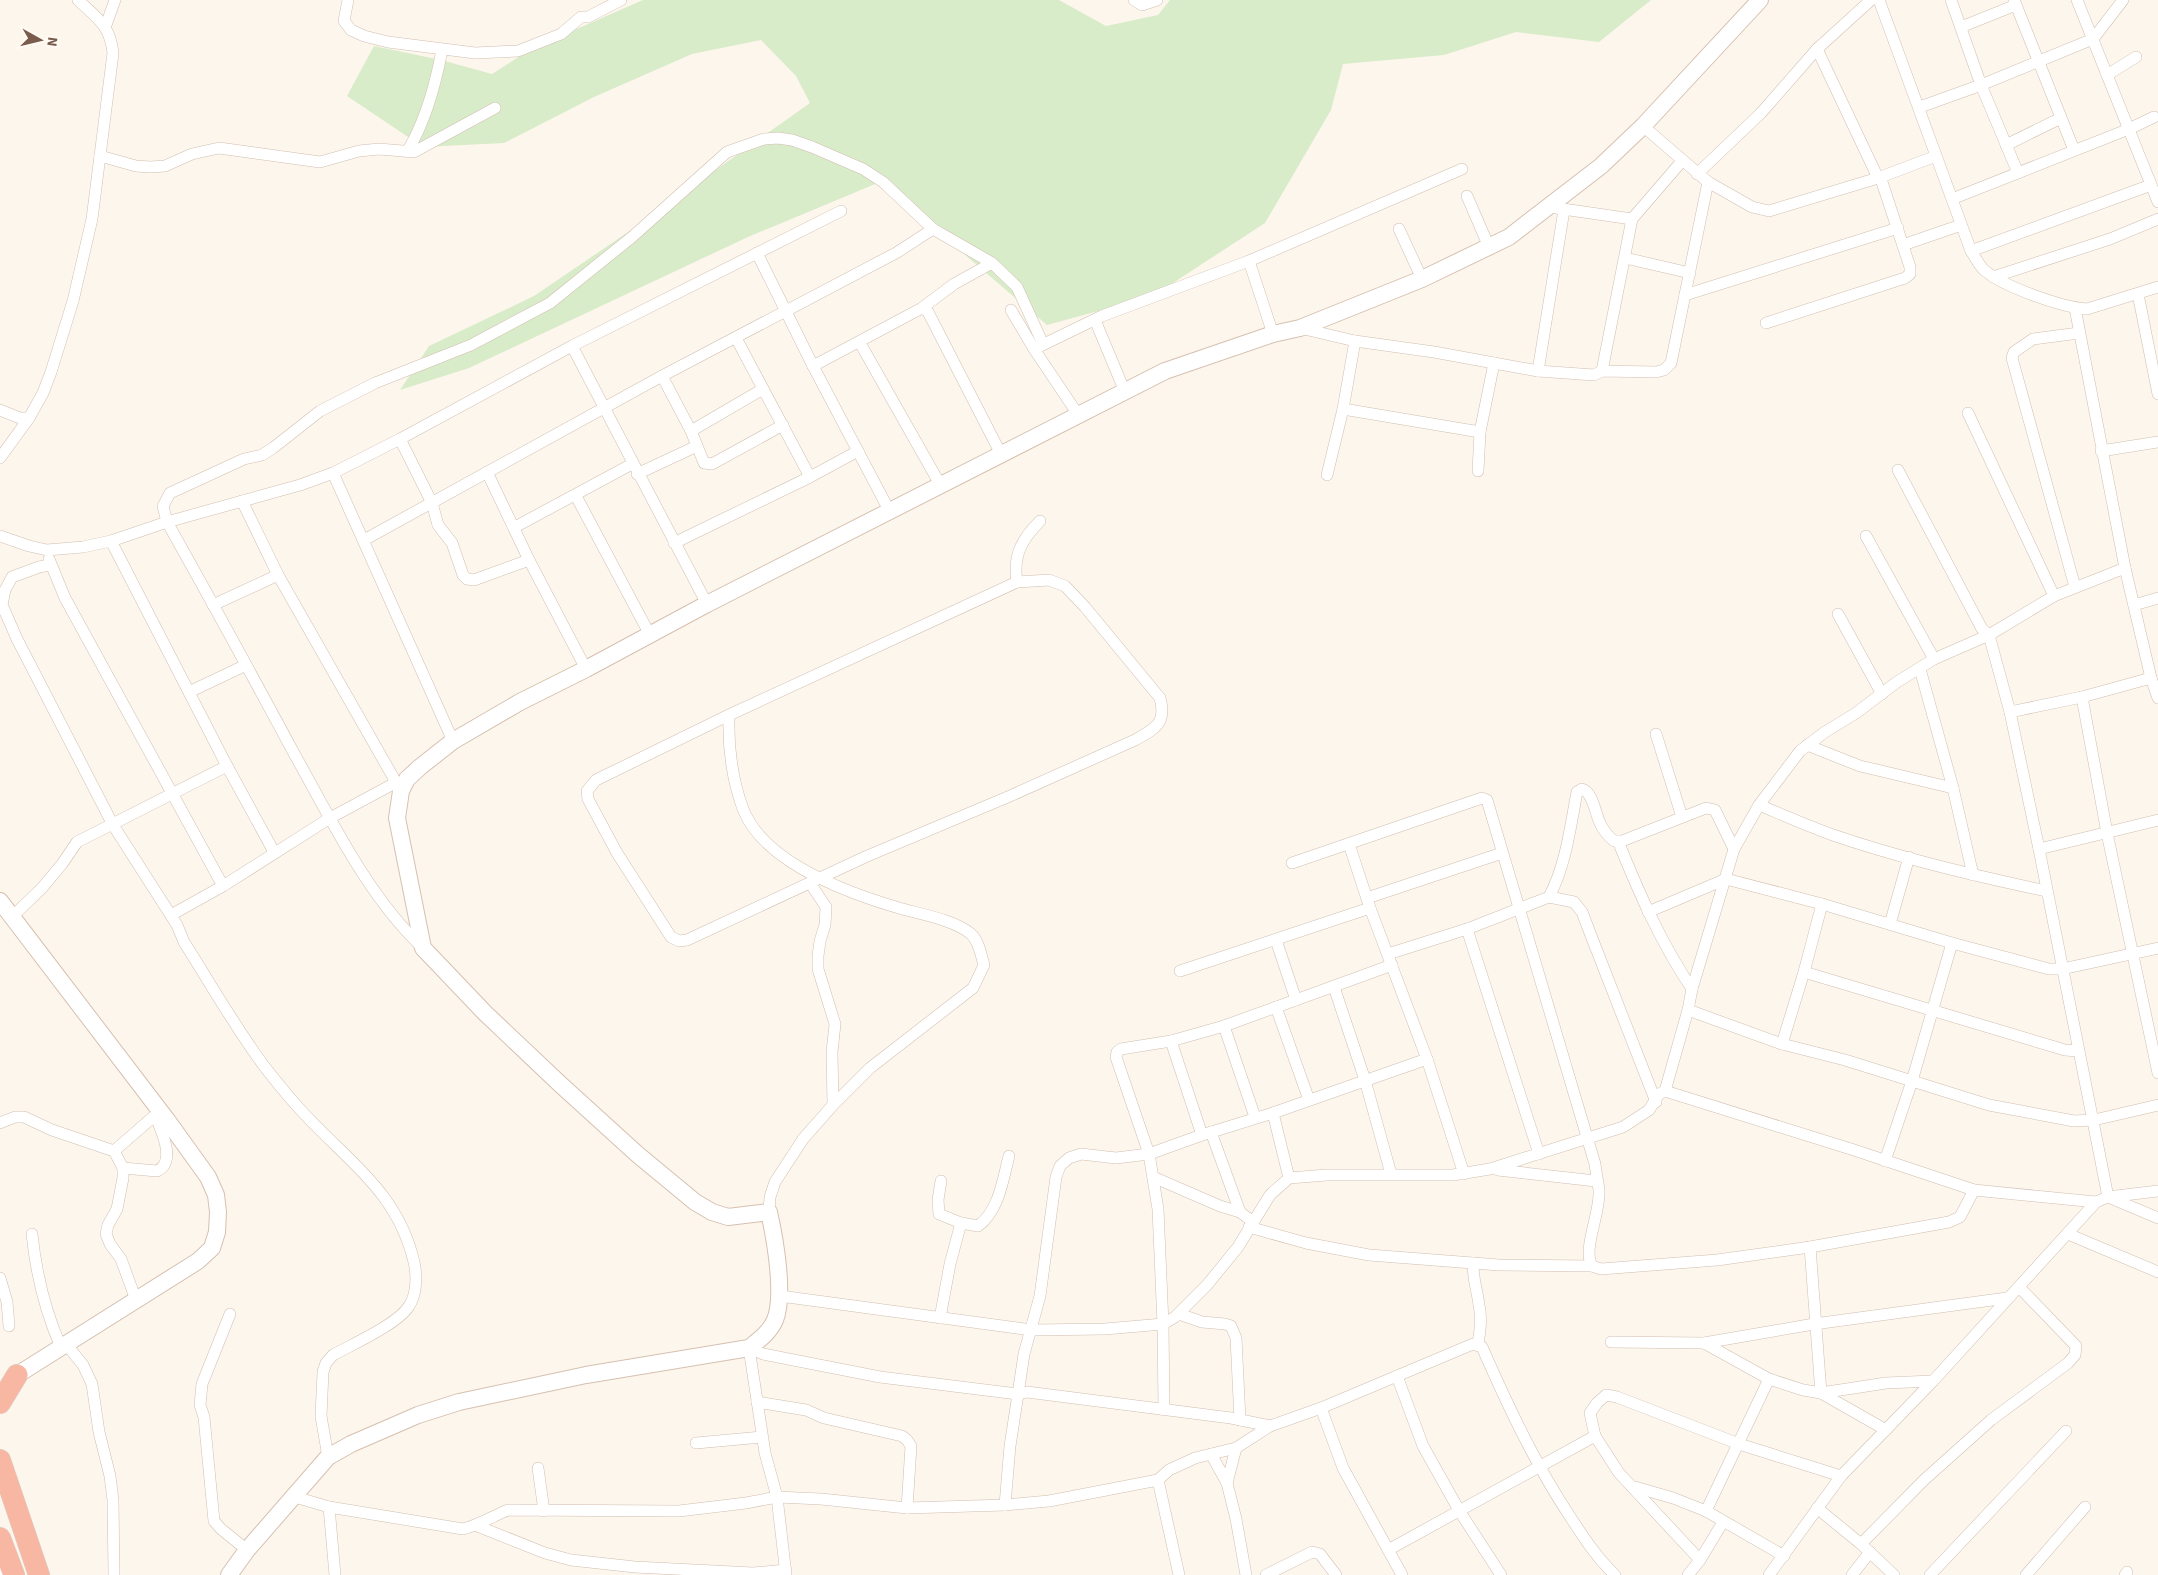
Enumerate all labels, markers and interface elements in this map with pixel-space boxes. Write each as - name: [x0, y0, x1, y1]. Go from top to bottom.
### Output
- north arrow: [15, 15, 65, 65]
- text: N: [41, 36, 62, 48]

